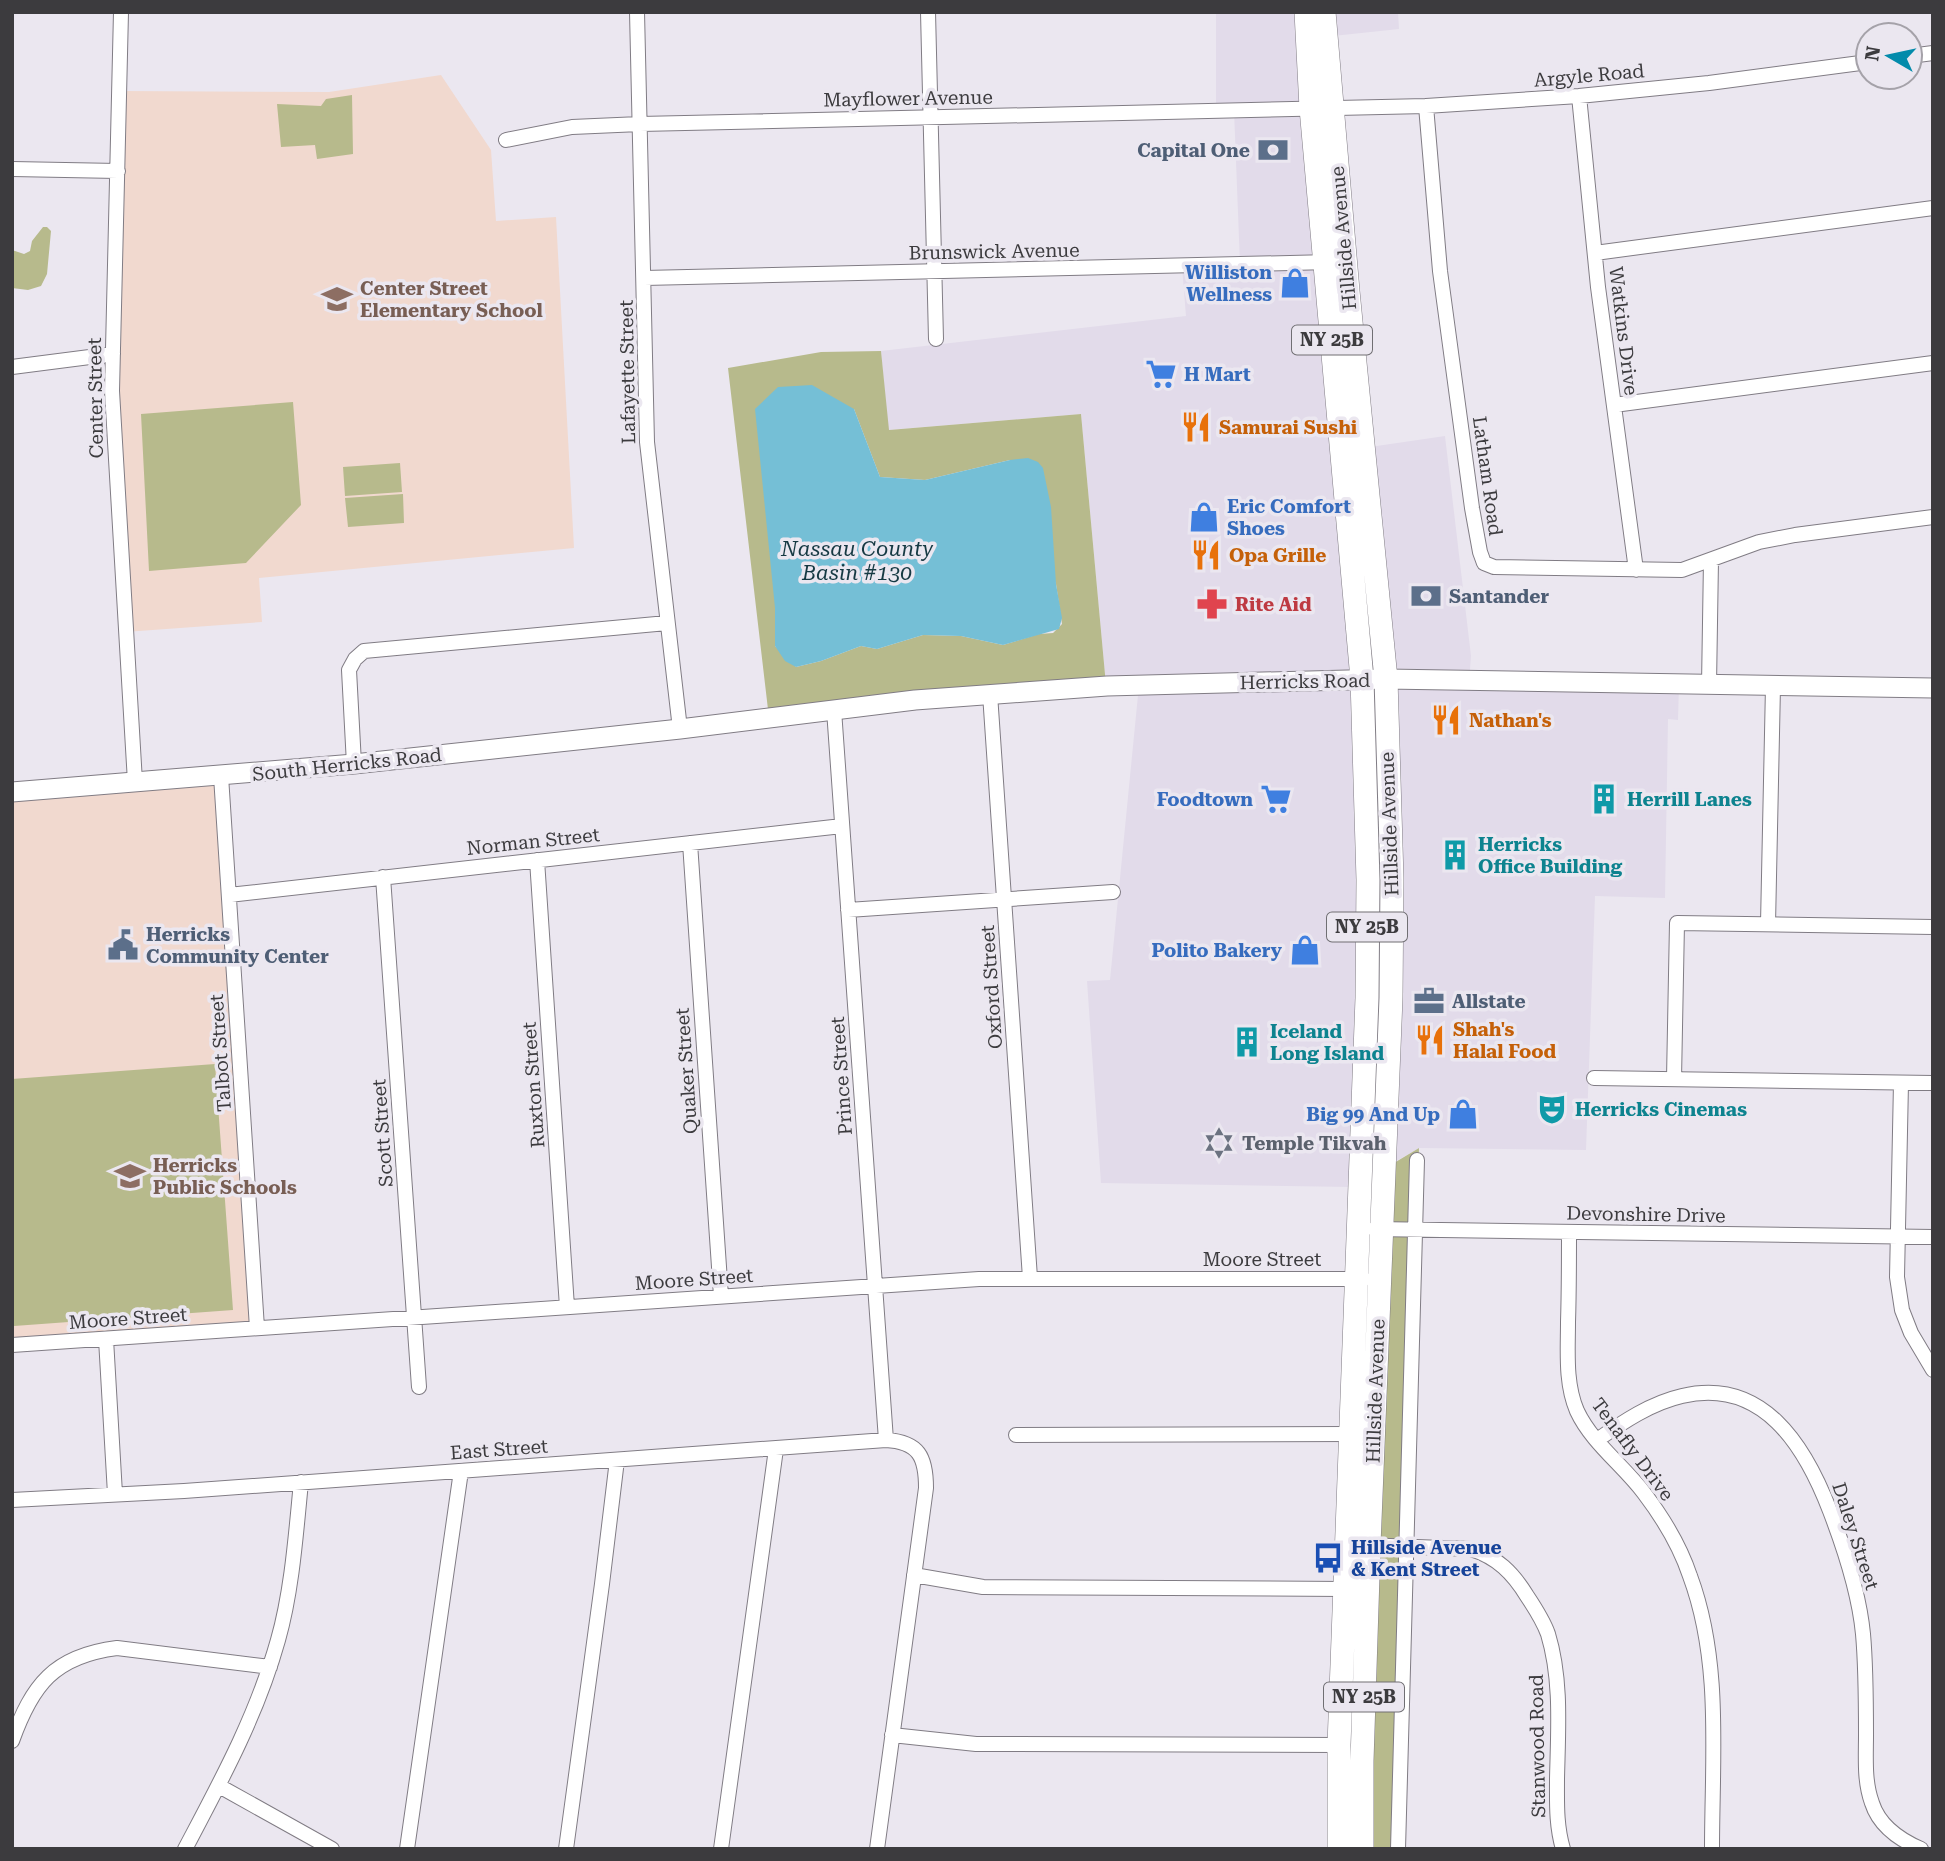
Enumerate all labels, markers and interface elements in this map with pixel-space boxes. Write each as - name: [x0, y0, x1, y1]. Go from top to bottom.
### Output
- north arrow: [1854, 21, 1924, 91]
- text: N: [1860, 44, 1885, 62]
- street label: Argyle Road: [1533, 59, 1645, 92]
- street label: Mayflower Avenue: [823, 86, 993, 111]
- bank icon: Capital One: [1256, 133, 1290, 167]
- place label: Capital One: [1137, 139, 1250, 162]
- street label: Hillside Avenue: [1326, 165, 1361, 311]
- street label: Brunswick Avenue: [908, 239, 1080, 264]
- place label: Williston Wellness: [1185, 261, 1272, 306]
- street label: Watkins Drive: [1604, 265, 1643, 397]
- shop icon: Williston Wellness: [1278, 266, 1312, 300]
- place label: Center Street Elementary School: [360, 277, 543, 322]
- school or university icon: Center Street Elementary School: [320, 282, 354, 316]
- street label: Lafayette Street: [615, 300, 640, 444]
- road number: NY 25B: [1292, 326, 1372, 354]
- street label: Center Street: [83, 337, 108, 459]
- supermarket icon: H Mart: [1144, 357, 1178, 391]
- place label: H Mart: [1184, 363, 1251, 386]
- restaurant icon: Samurai Sushi: [1179, 410, 1213, 444]
- street label: Latham Road: [1468, 415, 1507, 537]
- place label: Samurai Sushi: [1219, 416, 1357, 439]
- place label: Eric Comfort Shoes: [1227, 495, 1351, 540]
- shop icon: Eric Comfort Shoes: [1187, 500, 1221, 534]
- water label: Nassau County Basin #130: [780, 537, 933, 585]
- restaurant icon: Opa Grille: [1189, 538, 1223, 572]
- place label: Opa Grille: [1229, 544, 1326, 567]
- bank icon: Santander: [1409, 579, 1443, 613]
- place label: Santander: [1449, 585, 1549, 608]
- pharmacy icon: Rite Aid: [1195, 587, 1229, 621]
- place label: Rite Aid: [1235, 593, 1312, 616]
- street label: Herricks Road: [1239, 669, 1371, 694]
- restaurant icon: Nathan's: [1429, 703, 1463, 737]
- place label: Nathan's: [1469, 709, 1552, 732]
- street label: South Herricks Road: [251, 743, 443, 786]
- street label: Hillside Avenue: [1375, 752, 1404, 896]
- supermarket icon: Foodtown: [1259, 782, 1293, 816]
- building icon: Herrill Lanes: [1587, 782, 1621, 816]
- place label: Foodtown: [1157, 788, 1253, 811]
- place label: Herrill Lanes: [1627, 788, 1752, 811]
- street label: Norman Street: [465, 823, 601, 860]
- place label: Herricks Office Building: [1478, 833, 1622, 878]
- building icon: Herricks Office Building: [1438, 838, 1472, 872]
- road number: NY 25B: [1327, 912, 1407, 942]
- place label: Herricks Community Center: [146, 923, 329, 968]
- street label: Oxford Street: [976, 924, 1007, 1050]
- public building icon: Herricks Community Center: [106, 928, 140, 962]
- shop icon: Polito Bakery: [1288, 933, 1322, 967]
- place label: Polito Bakery: [1151, 939, 1283, 962]
- office icon: Allstate: [1412, 984, 1446, 1018]
- place label: Allstate: [1452, 990, 1526, 1013]
- street label: Talbot Street: [205, 993, 236, 1113]
- street label: Quaker Street: [671, 1007, 702, 1135]
- street label: Prince Street: [826, 1016, 857, 1136]
- place label: Shah's Halal Food: [1453, 1018, 1557, 1063]
- place label: Iceland Long Island: [1270, 1020, 1384, 1065]
- street label: Ruxton Street: [518, 1021, 549, 1149]
- restaurant icon: Shah's Halal Food: [1413, 1023, 1447, 1057]
- building icon: Iceland Long Island: [1230, 1025, 1264, 1059]
- street label: Scott Street: [367, 1078, 398, 1188]
- theatre icon: Herricks Cinemas: [1535, 1092, 1569, 1126]
- shop icon: Big 99 And Up: [1446, 1097, 1480, 1131]
- place label: Herricks Cinemas: [1575, 1098, 1747, 1121]
- place label: Big 99 And Up: [1306, 1103, 1440, 1126]
- synagogue icon: Temple Tikvah: [1202, 1126, 1236, 1160]
- place label: Temple Tikvah: [1242, 1132, 1387, 1155]
- place label: Herricks Public Schools: [153, 1154, 297, 1199]
- school or university icon: Herricks Public Schools: [113, 1159, 147, 1193]
- street label: Devonshire Drive: [1566, 1202, 1726, 1227]
- street label: Moore Street: [1203, 1248, 1321, 1271]
- street label: Moore Street: [634, 1264, 754, 1295]
- street label: Moore Street: [68, 1303, 188, 1334]
- street label: Hillside Avenue: [1361, 1319, 1390, 1463]
- street label: Tenafly Drive: [1586, 1393, 1679, 1505]
- street label: East Street: [449, 1435, 549, 1464]
- street label: Daley Street: [1827, 1480, 1884, 1593]
- place label: Hillside Avenue & Kent Street: [1351, 1536, 1502, 1581]
- bus stop icon: Hillside Avenue & Kent Street: [1311, 1541, 1345, 1575]
- street label: Stanwood Road: [1525, 1674, 1550, 1818]
- road number: NY 25B: [1324, 1682, 1404, 1712]

